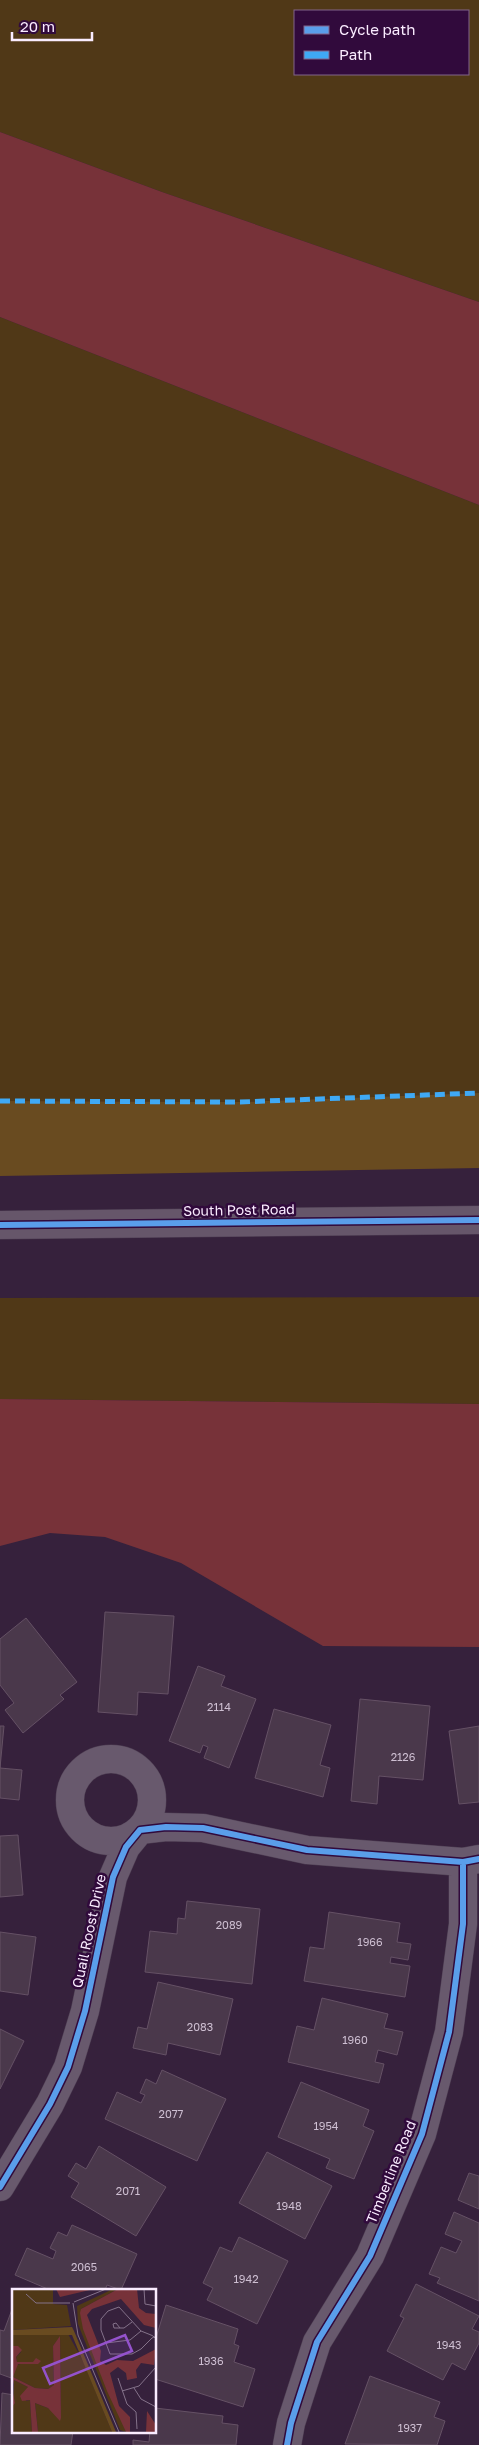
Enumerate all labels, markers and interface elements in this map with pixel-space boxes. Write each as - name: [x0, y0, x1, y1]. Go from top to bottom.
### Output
- scale bar: [12, 10, 92, 42]
- legend: [294, 10, 469, 75]
- text: 20 m: [20, 17, 55, 35]
- text: Cycle path: [339, 20, 415, 38]
- text: Path: [339, 45, 372, 63]
- street label: South Post Road: [183, 1200, 295, 1219]
- house number: 2114: [207, 1700, 231, 1713]
- house number: 2126: [391, 1750, 416, 1763]
- street label: Quail Roost Drive: [68, 1872, 109, 1989]
- house number: 2089: [216, 1918, 242, 1931]
- house number: 1966: [357, 1935, 383, 1948]
- house number: 2083: [187, 2020, 213, 2033]
- house number: 1960: [342, 2033, 368, 2046]
- house number: 2077: [159, 2107, 184, 2120]
- street label: Timberline Road: [362, 2118, 419, 2226]
- house number: 1954: [313, 2119, 339, 2132]
- house number: 2071: [116, 2184, 140, 2197]
- house number: 1948: [276, 2199, 302, 2212]
- house number: 2065: [71, 2260, 97, 2273]
- house number: 1942: [233, 2272, 259, 2285]
- inset map: [12, 2289, 156, 2432]
- house number: 1943: [436, 2338, 462, 2351]
- house number: 1936: [198, 2354, 224, 2367]
- house number: 1937: [398, 2421, 422, 2434]

